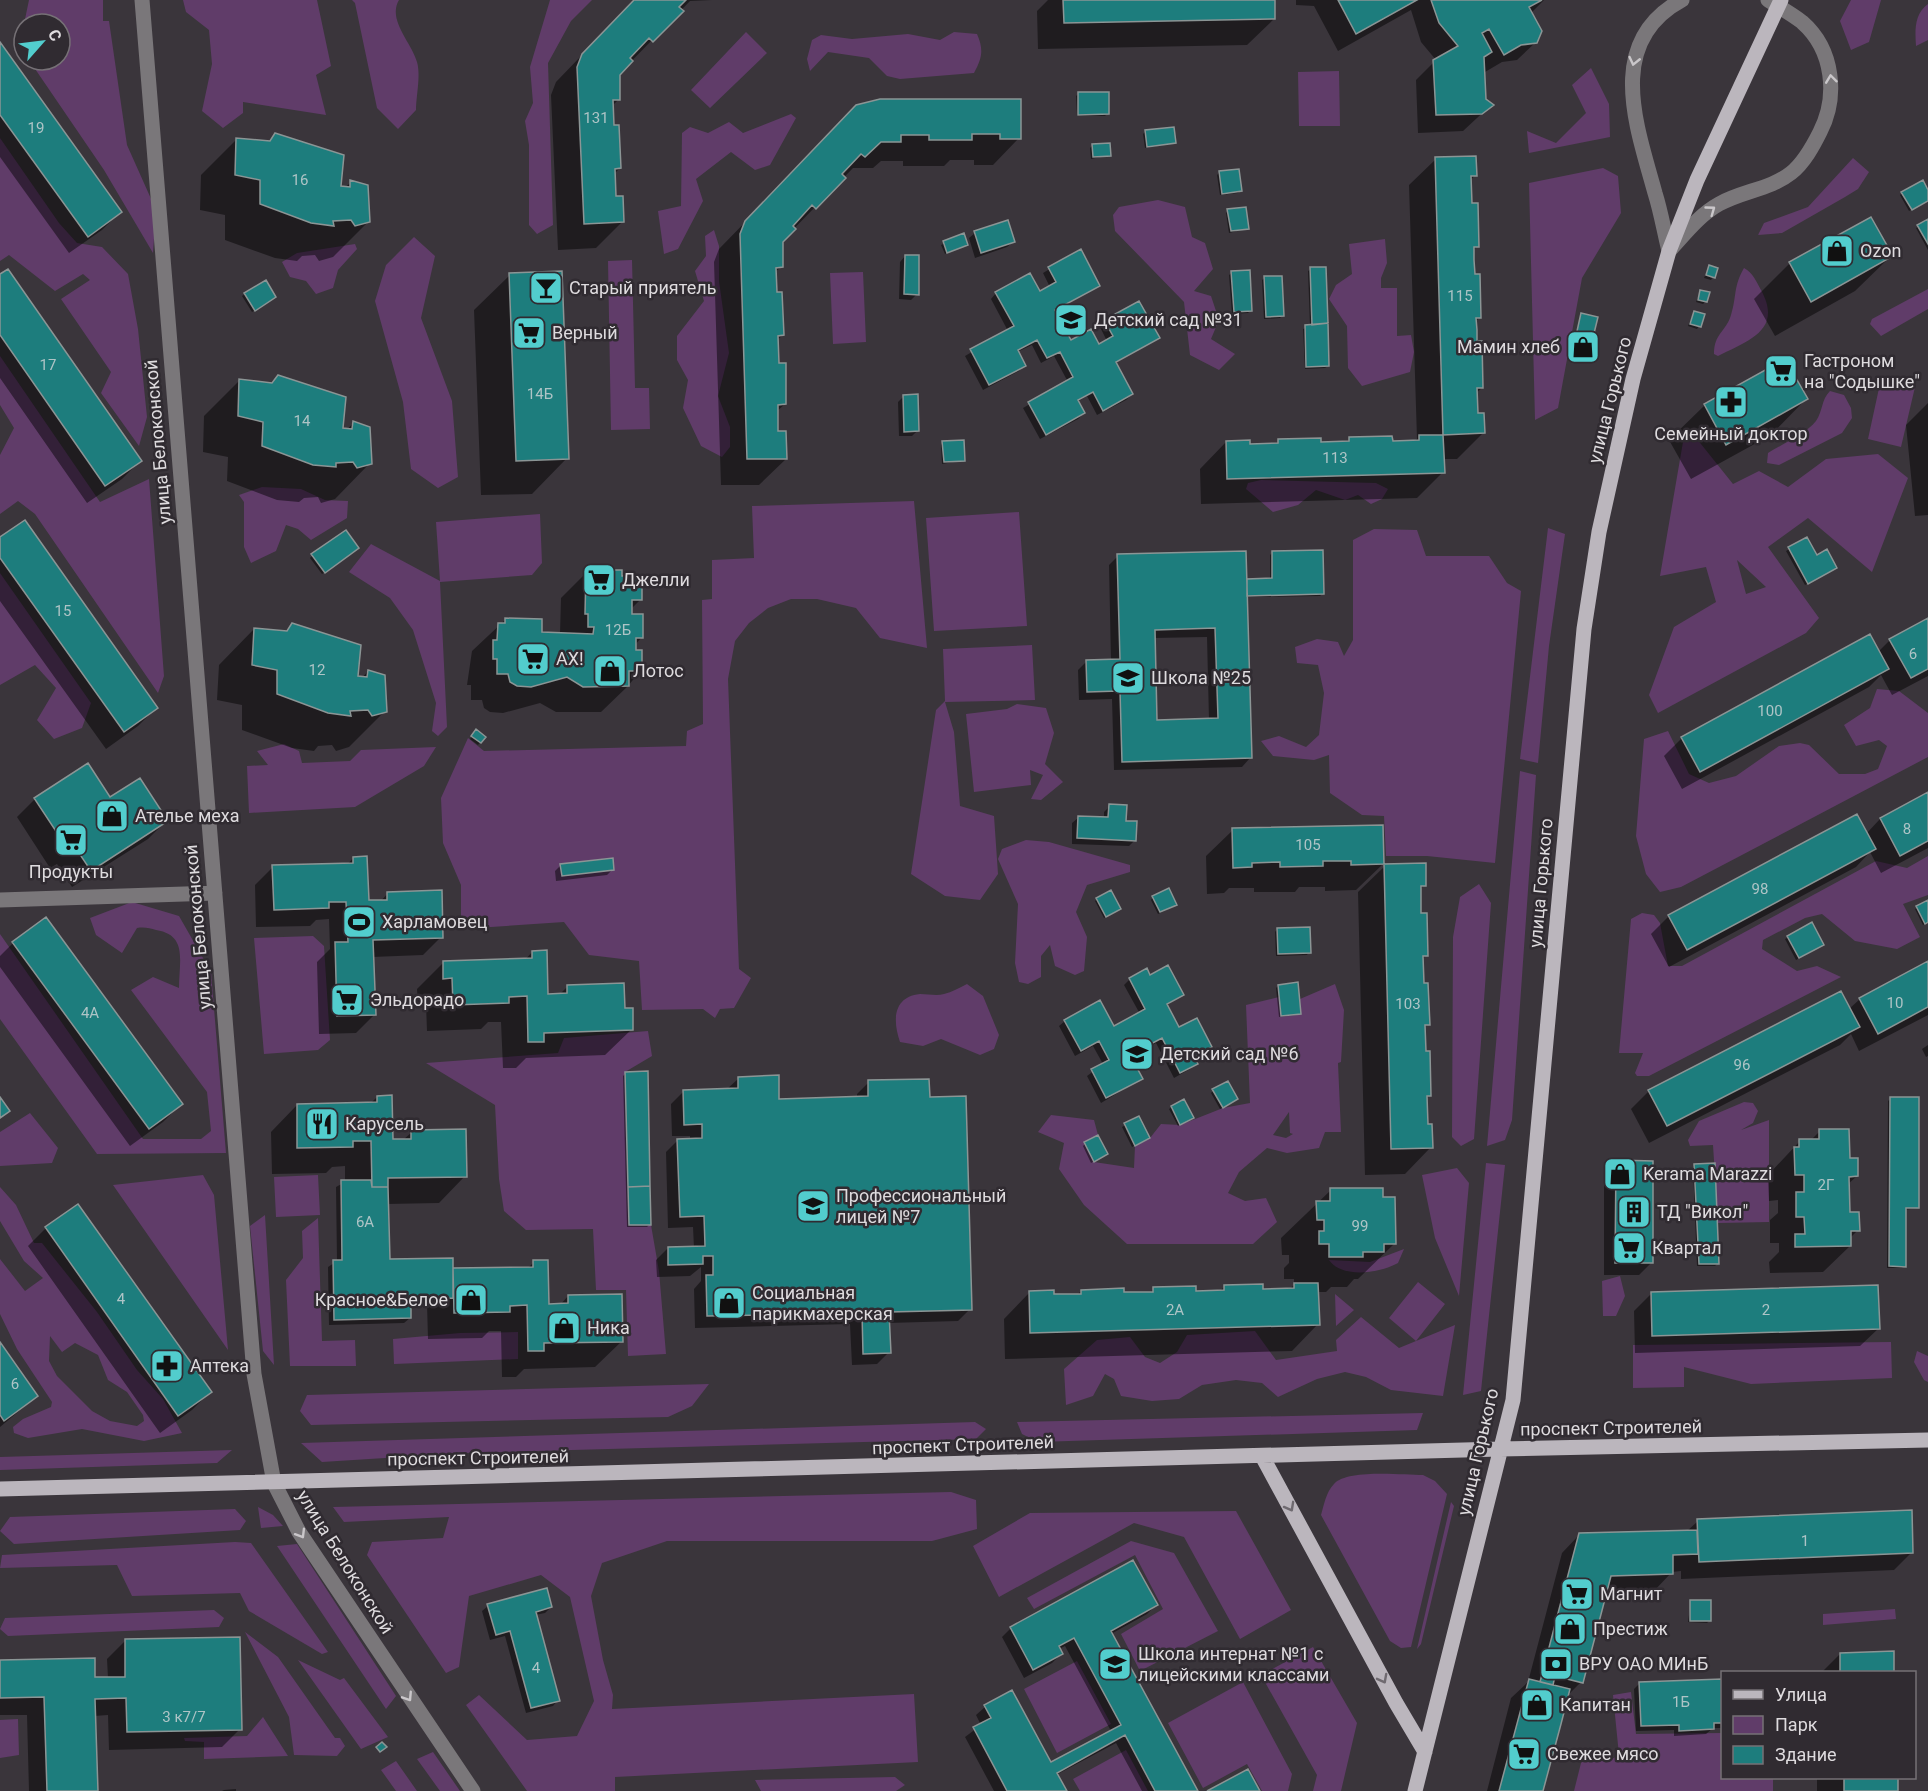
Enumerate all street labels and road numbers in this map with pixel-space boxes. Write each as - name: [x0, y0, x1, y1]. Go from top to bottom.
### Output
- street label: улица Горького: [1584, 334, 1635, 465]
- street label: улица Белоконской: [140, 359, 175, 525]
- street label: улица Горького: [1524, 817, 1557, 949]
- street label: улица Белоконской: [180, 844, 215, 1010]
- street label: улица Горького: [1453, 1386, 1502, 1518]
- street label: проспект Строителей: [1520, 1415, 1702, 1440]
- street label: проспект Строителей: [872, 1431, 1054, 1458]
- street label: проспект Строителей: [387, 1445, 569, 1470]
- street label: улица Белоконской: [293, 1486, 398, 1637]

